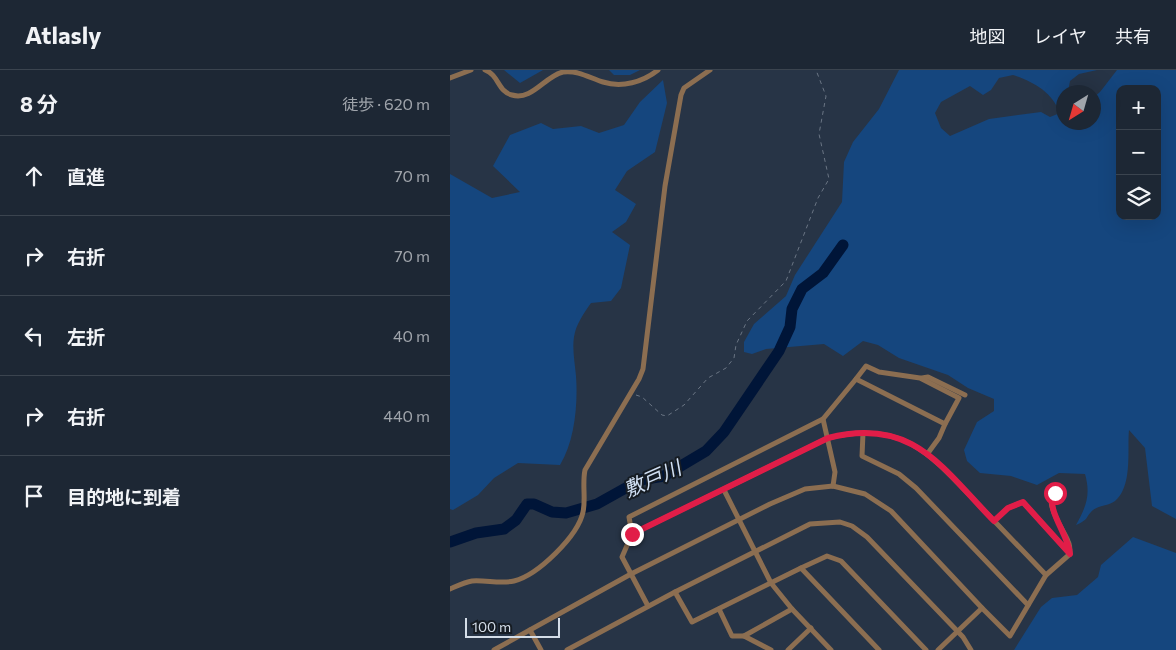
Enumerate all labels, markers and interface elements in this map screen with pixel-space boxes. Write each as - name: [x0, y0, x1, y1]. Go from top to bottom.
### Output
- text: Atlasly: [25, 20, 102, 49]
- text: 地図: [970, 25, 1006, 47]
- text: レイヤ: [1034, 25, 1087, 47]
- text: 共有: [1115, 25, 1151, 47]
- north arrow: [1056, 85, 1101, 130]
- map controls: [1116, 85, 1161, 220]
- button: +: [1116, 85, 1161, 130]
- text: 8 分: [20, 91, 58, 116]
- text: 徒歩 · 620 m: [342, 94, 430, 113]
- button: −: [1116, 130, 1161, 175]
- icon: ahead: [20, 162, 48, 190]
- text: 直進: [67, 165, 105, 188]
- text: 70 m: [394, 166, 430, 185]
- button: layers: [1116, 175, 1161, 220]
- icon: right: [20, 242, 48, 270]
- text: 右折: [67, 245, 105, 268]
- text: 70 m: [394, 246, 430, 265]
- icon: left: [20, 322, 48, 350]
- text: 左折: [67, 325, 105, 348]
- text: 40 m: [393, 326, 430, 345]
- icon: right: [20, 402, 48, 430]
- text: 右折: [67, 405, 105, 428]
- text: 440 m: [383, 406, 430, 425]
- water label: 敷戸川: [620, 454, 686, 501]
- icon: arrive: [20, 482, 48, 510]
- route start: [1044, 482, 1067, 505]
- text: 目的地に到着: [67, 485, 181, 508]
- route end: [621, 523, 644, 546]
- scale bar: [465, 615, 560, 638]
- text: 100 m: [472, 618, 511, 635]

